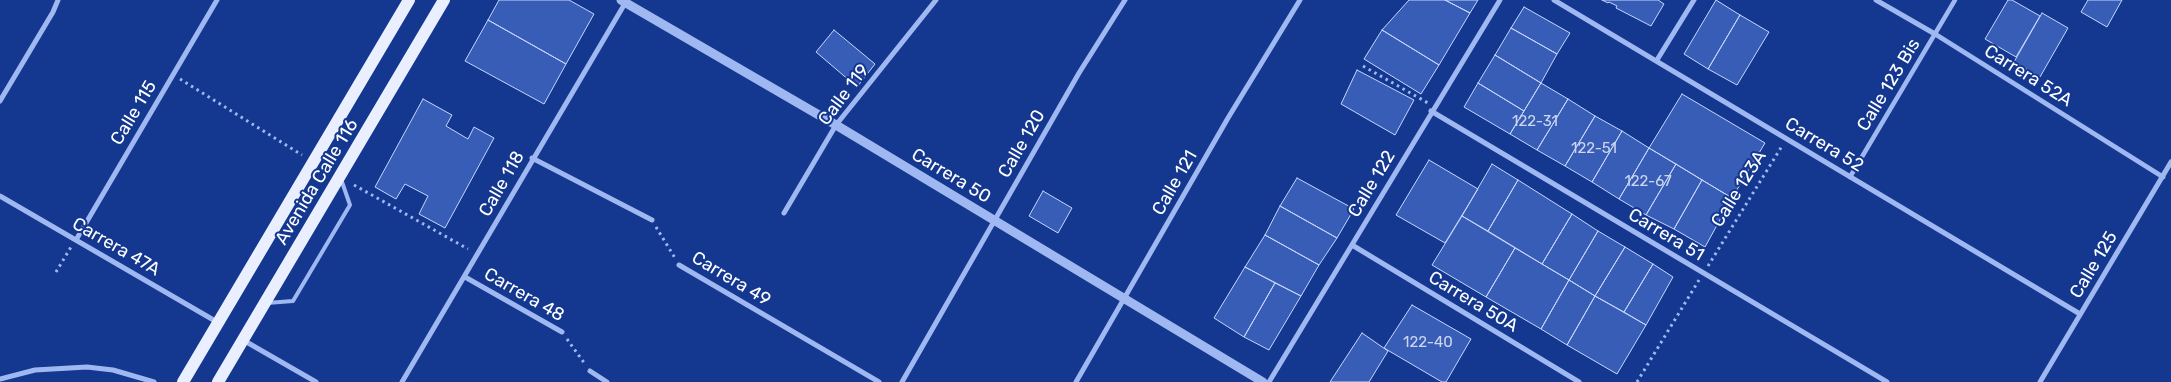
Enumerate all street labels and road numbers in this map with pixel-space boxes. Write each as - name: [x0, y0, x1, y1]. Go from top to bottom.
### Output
- street label: Calle 123 Bis: [1853, 35, 1925, 135]
- street label: Carrera 52A: [1980, 40, 2076, 112]
- street label: Calle 119: [814, 60, 874, 130]
- street label: Calle 115: [106, 77, 162, 149]
- street label: Calle 120: [994, 106, 1050, 182]
- street label: Carrera 52: [1781, 113, 1867, 177]
- street label: Avenida Calle 116: [271, 115, 363, 249]
- street label: Carrera 50: [907, 144, 995, 208]
- street label: Calle 118: [475, 147, 529, 221]
- street label: Calle 121: [1148, 147, 1202, 219]
- street label: Calle 122: [1344, 147, 1400, 221]
- street label: Calle 123A: [1707, 147, 1771, 231]
- street label: Carrera 51: [1624, 204, 1708, 266]
- street label: Carrera 47A: [68, 213, 164, 281]
- street label: Calle 125: [2066, 228, 2122, 302]
- street label: Carrera 49: [688, 247, 774, 311]
- street label: Carrera 48: [480, 263, 568, 327]
- street label: Carrera 50A: [1424, 267, 1522, 337]

